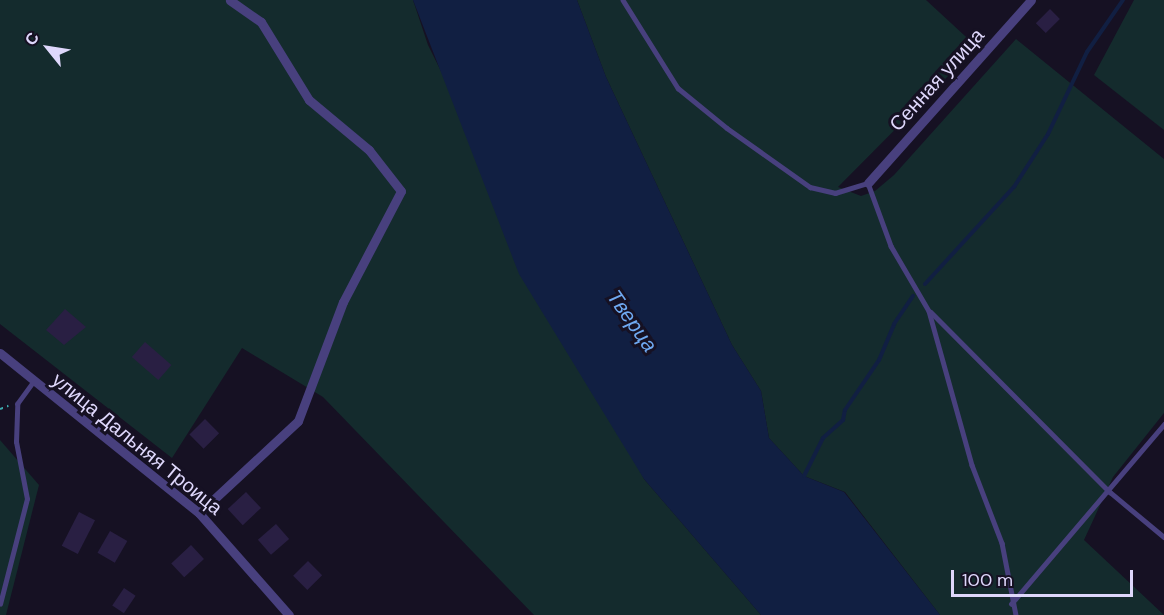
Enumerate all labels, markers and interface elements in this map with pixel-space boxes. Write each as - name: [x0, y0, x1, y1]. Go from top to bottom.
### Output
- north arrow: [18, 18, 78, 78]
- street label: Сенная улица: [885, 24, 989, 136]
- text: С: [20, 28, 44, 49]
- water label: Тверца: [602, 285, 662, 357]
- street label: улица Дальняя Троица: [47, 368, 227, 520]
- scale bar: [954, 558, 1136, 596]
- text: 100 m: [962, 568, 1013, 592]

